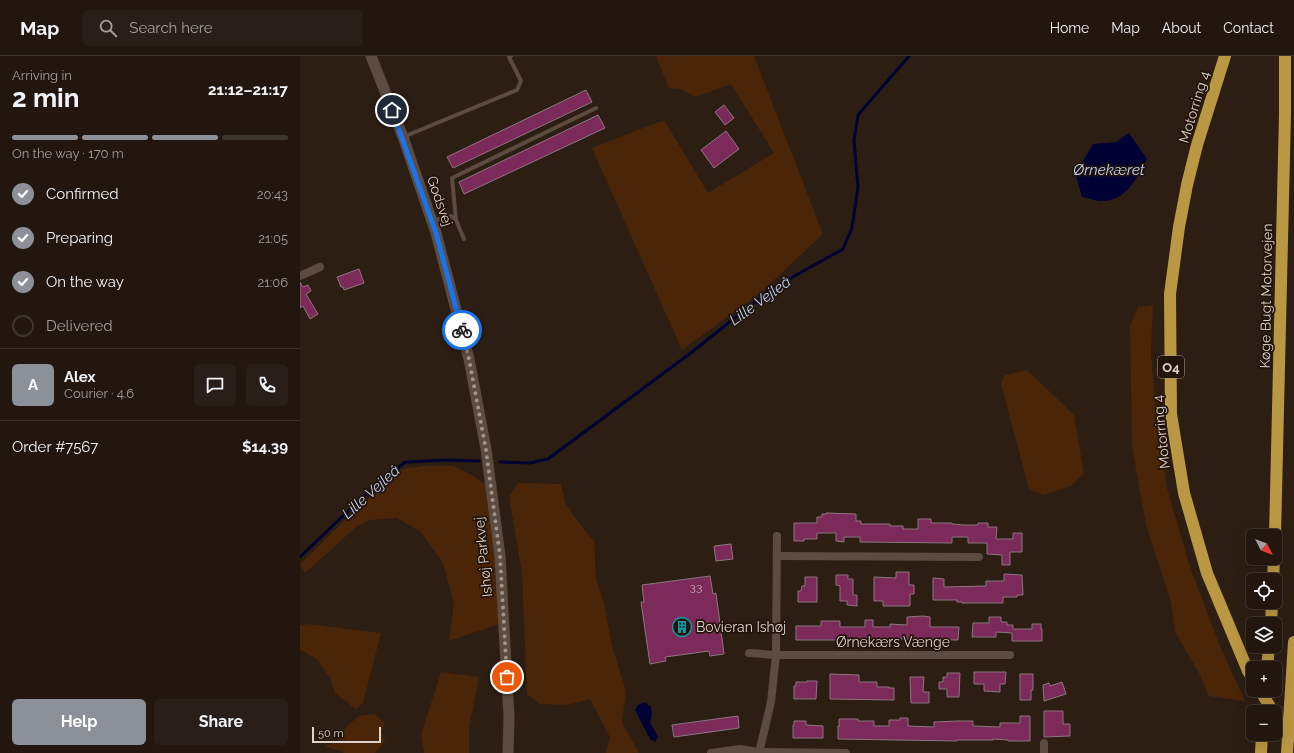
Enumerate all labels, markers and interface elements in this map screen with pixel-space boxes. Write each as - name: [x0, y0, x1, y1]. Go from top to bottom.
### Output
- search box: [83, 10, 363, 46]
- text: Map: [20, 17, 59, 39]
- icon: search: [97, 17, 119, 39]
- text: Search here: [129, 19, 213, 37]
- text: Home: [1050, 20, 1089, 36]
- text: Map: [1111, 20, 1140, 36]
- text: About: [1162, 20, 1201, 36]
- text: Contact: [1223, 20, 1274, 36]
- text: Arriving in: [12, 68, 72, 83]
- street label: Motorring 4: [1176, 69, 1213, 145]
- text: 21:12–21:17: [208, 81, 288, 99]
- text: 2 min: [12, 83, 79, 113]
- pin: [375, 93, 409, 127]
- icon: home: [381, 99, 403, 121]
- text: On the way · 170 m: [12, 146, 124, 161]
- water label: Ørnekæret: [1073, 161, 1145, 179]
- street label: Godsvej: [424, 174, 456, 228]
- icon: check: [12, 183, 34, 205]
- text: Confirmed: [46, 185, 119, 203]
- text: 20:43: [257, 187, 288, 202]
- street label: Køge Bugt Motorvejen: [1257, 223, 1275, 369]
- icon: check: [12, 227, 34, 249]
- text: Preparing: [46, 229, 113, 247]
- text: 21:05: [258, 231, 288, 246]
- icon: check: [12, 271, 34, 293]
- text: On the way: [46, 273, 124, 291]
- water label: Lille Vejleå: [726, 273, 794, 329]
- text: 21:06: [257, 275, 288, 290]
- courier: [442, 310, 482, 350]
- text: Delivered: [46, 317, 113, 335]
- icon: bike: [451, 319, 473, 341]
- road number: O4: [1158, 356, 1184, 378]
- button: chat: [194, 364, 236, 406]
- button: phone: [246, 364, 288, 406]
- text: Alex: [64, 368, 95, 386]
- text: A: [28, 376, 38, 394]
- text: Courier · 4.6: [64, 386, 134, 401]
- street label: Motorring 4: [1149, 394, 1173, 470]
- text: Order #7567: [12, 438, 98, 456]
- text: $14.39: [242, 438, 288, 456]
- water label: Lille Vejleå: [338, 461, 404, 523]
- street label: Ishøj Parkvej: [471, 516, 495, 598]
- north arrow: [1246, 529, 1282, 565]
- map controls: [1246, 529, 1282, 741]
- button: locate: [1246, 573, 1282, 609]
- house number: 33: [690, 580, 702, 594]
- building icon: Bovieran Ishøj: [671, 616, 693, 638]
- button: layers: [1246, 617, 1282, 653]
- place label: Bovieran Ishøj: [696, 619, 786, 635]
- street label: Ørnekærs Vænge: [836, 634, 950, 650]
- pin: [490, 660, 524, 694]
- button: +: [1246, 661, 1282, 697]
- icon: bag: [496, 666, 518, 688]
- button: Help: [12, 699, 146, 745]
- button: Share: [154, 699, 288, 745]
- button: −: [1246, 705, 1282, 741]
- scale bar: [312, 725, 381, 744]
- text: 50 m: [318, 727, 344, 740]

